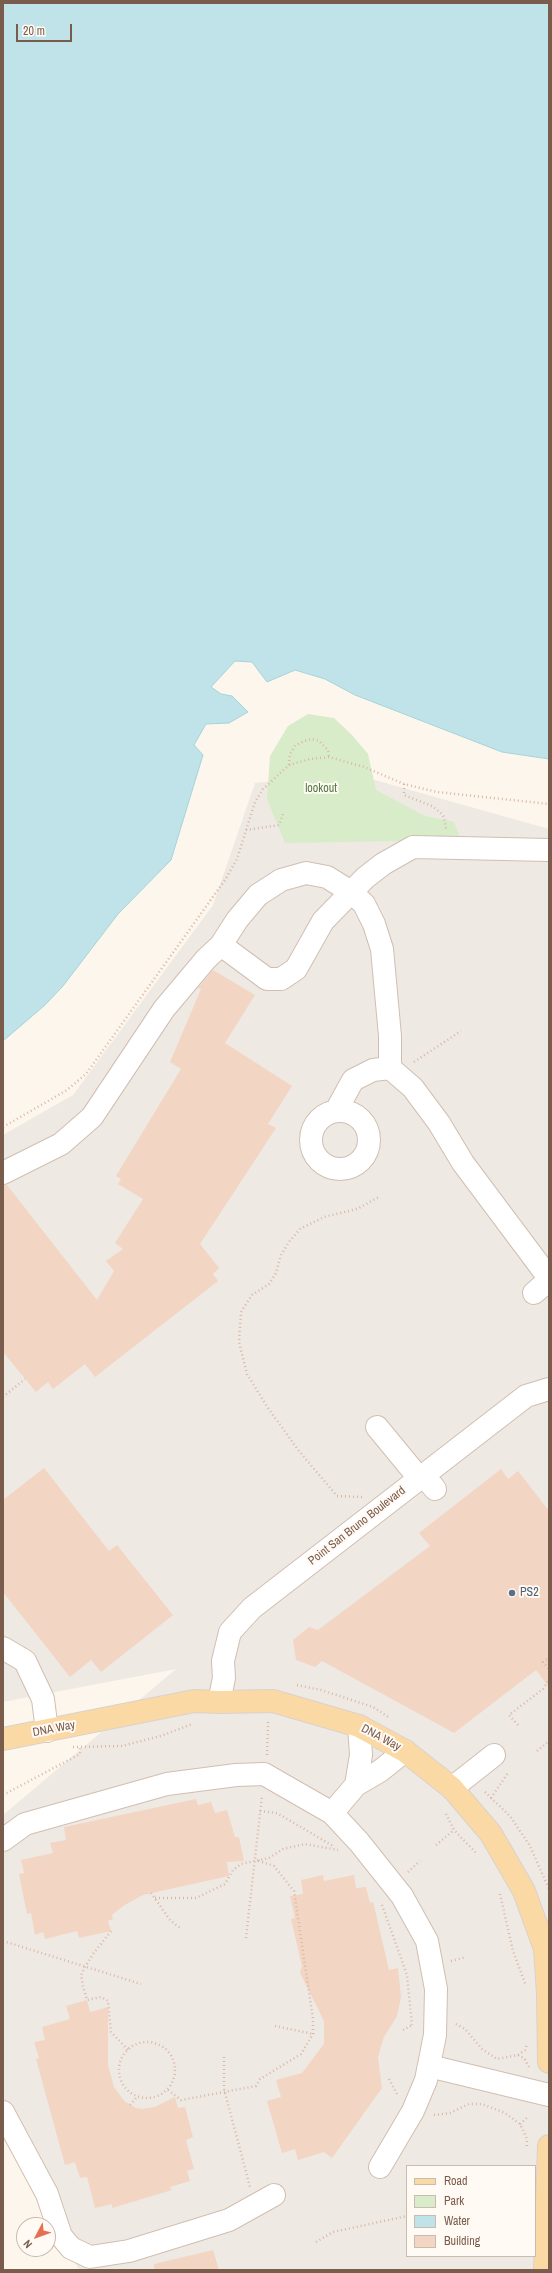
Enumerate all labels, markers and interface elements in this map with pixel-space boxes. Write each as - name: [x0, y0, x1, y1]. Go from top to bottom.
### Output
- scale bar: [18, 16, 74, 42]
- text: 20 m: [23, 23, 45, 39]
- park label: lookout: [305, 782, 337, 796]
- street label: Point San Bruno Boulevard: [306, 1484, 408, 1568]
- place label: PS2: [520, 1586, 539, 1600]
- marker: PS2: [507, 1588, 517, 1598]
- street label: DNA Way: [32, 1718, 76, 1740]
- street label: DNA Way: [359, 1722, 403, 1754]
- legend: [406, 2165, 536, 2257]
- text: Road: [444, 2173, 468, 2189]
- text: Park: [444, 2193, 464, 2209]
- text: Water: [444, 2213, 470, 2229]
- north arrow: [16, 2217, 56, 2257]
- text: Building: [444, 2233, 480, 2249]
- text: N: [20, 2237, 35, 2251]

